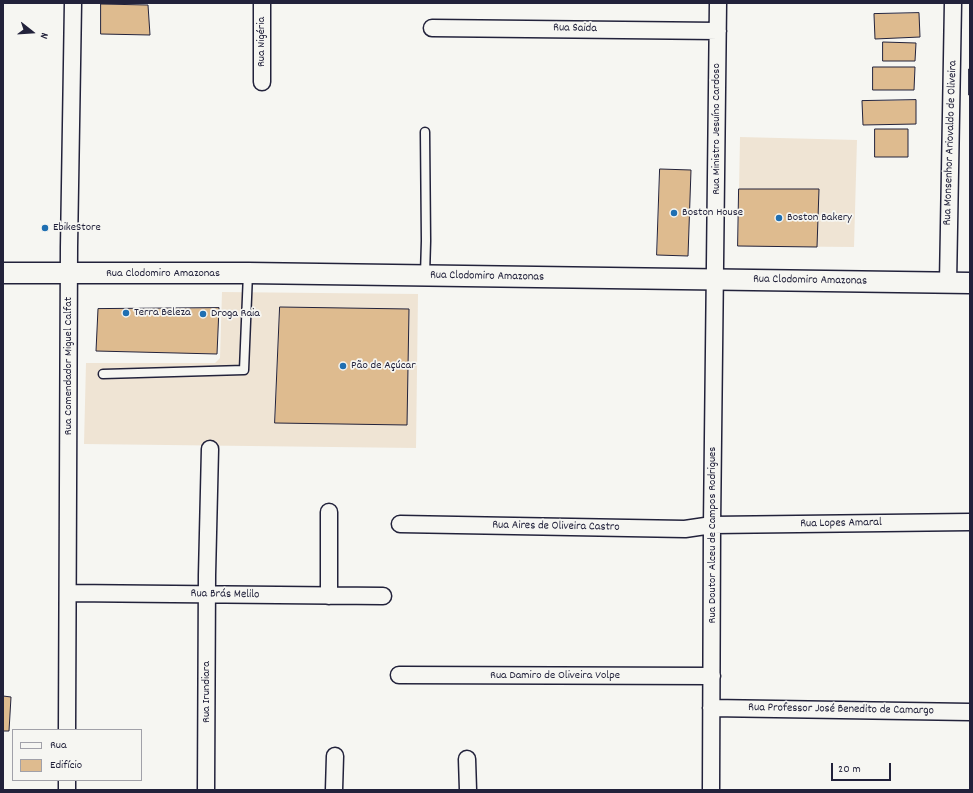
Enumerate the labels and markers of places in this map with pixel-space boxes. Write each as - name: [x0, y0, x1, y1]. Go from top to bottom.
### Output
- place label: Boston House: [682, 206, 743, 220]
- marker: Boston House: [669, 208, 679, 218]
- place label: Boston Bakery: [787, 211, 852, 225]
- marker: Boston Bakery: [774, 213, 784, 223]
- place label: EbikeStore: [53, 221, 101, 235]
- marker: EbikeStore: [40, 223, 50, 233]
- place label: Terra Beleza: [134, 306, 191, 320]
- place label: Droga Raia: [211, 307, 260, 321]
- marker: Terra Beleza: [121, 308, 131, 318]
- marker: Droga Raia: [198, 309, 208, 319]
- place label: Pão de Açúcar: [351, 359, 416, 373]
- marker: Pão de Açúcar: [338, 361, 348, 371]

